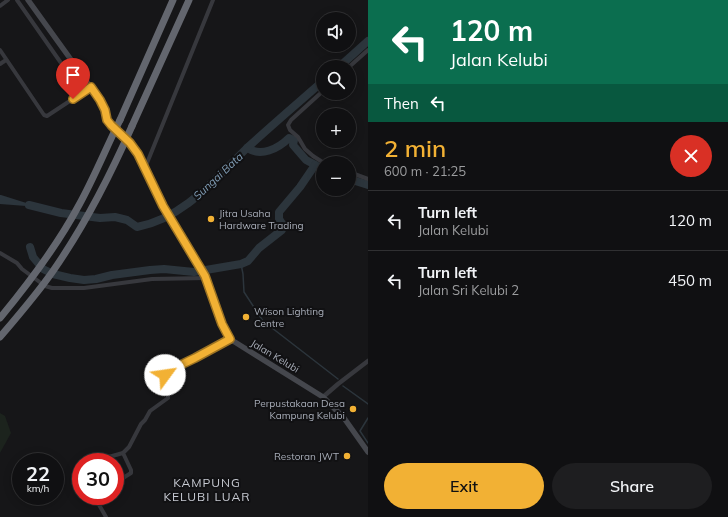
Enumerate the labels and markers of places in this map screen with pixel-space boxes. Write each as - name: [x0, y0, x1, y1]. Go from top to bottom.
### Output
- pin: [56, 58, 90, 99]
- place label: Jitra Usaha Hardware Trading: [219, 207, 304, 232]
- marker: Jitra Usaha Hardware Trading: [206, 214, 216, 224]
- place label: Wison Lighting Centre: [254, 305, 324, 330]
- marker: Wison Lighting Centre: [241, 312, 251, 322]
- place label: Perpustakaan Desa Kampung Kelubi: [254, 397, 345, 422]
- marker: Perpustakaan Desa Kampung Kelubi: [348, 404, 358, 414]
- place label: Restoran JWT: [274, 450, 339, 463]
- marker: Restoran JWT: [342, 451, 352, 461]

